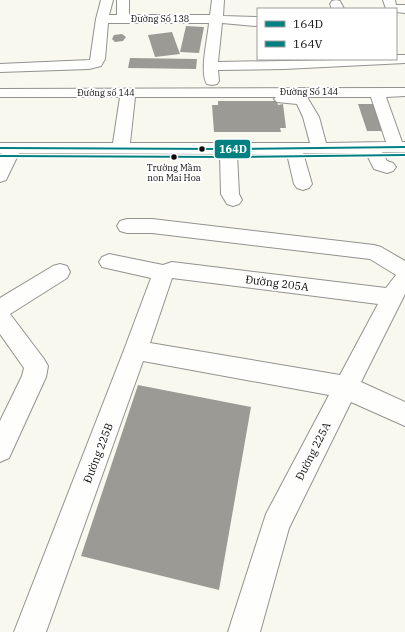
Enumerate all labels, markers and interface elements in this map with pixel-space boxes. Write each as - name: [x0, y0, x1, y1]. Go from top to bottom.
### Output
- legend: [257, 8, 397, 60]
- street label: Đường Số 138: [131, 13, 189, 24]
- text: 164D: [293, 16, 323, 31]
- text: 164V: [293, 36, 323, 51]
- street label: Đường Số 144: [280, 86, 338, 97]
- street label: Đường số 144: [77, 87, 135, 98]
- line badge: 164D: [214, 139, 251, 159]
- text: 164D: [219, 142, 247, 156]
- unlabelled marker: [197, 144, 207, 154]
- marker: Trường Mầm non Mai Hoa: [169, 152, 179, 162]
- place label: Trường Mầm non Mai Hoa: [147, 162, 202, 183]
- street label: Đường 205A: [245, 272, 310, 294]
- street label: Đường 225A: [292, 419, 334, 483]
- street label: Đường 225B: [80, 421, 116, 485]

